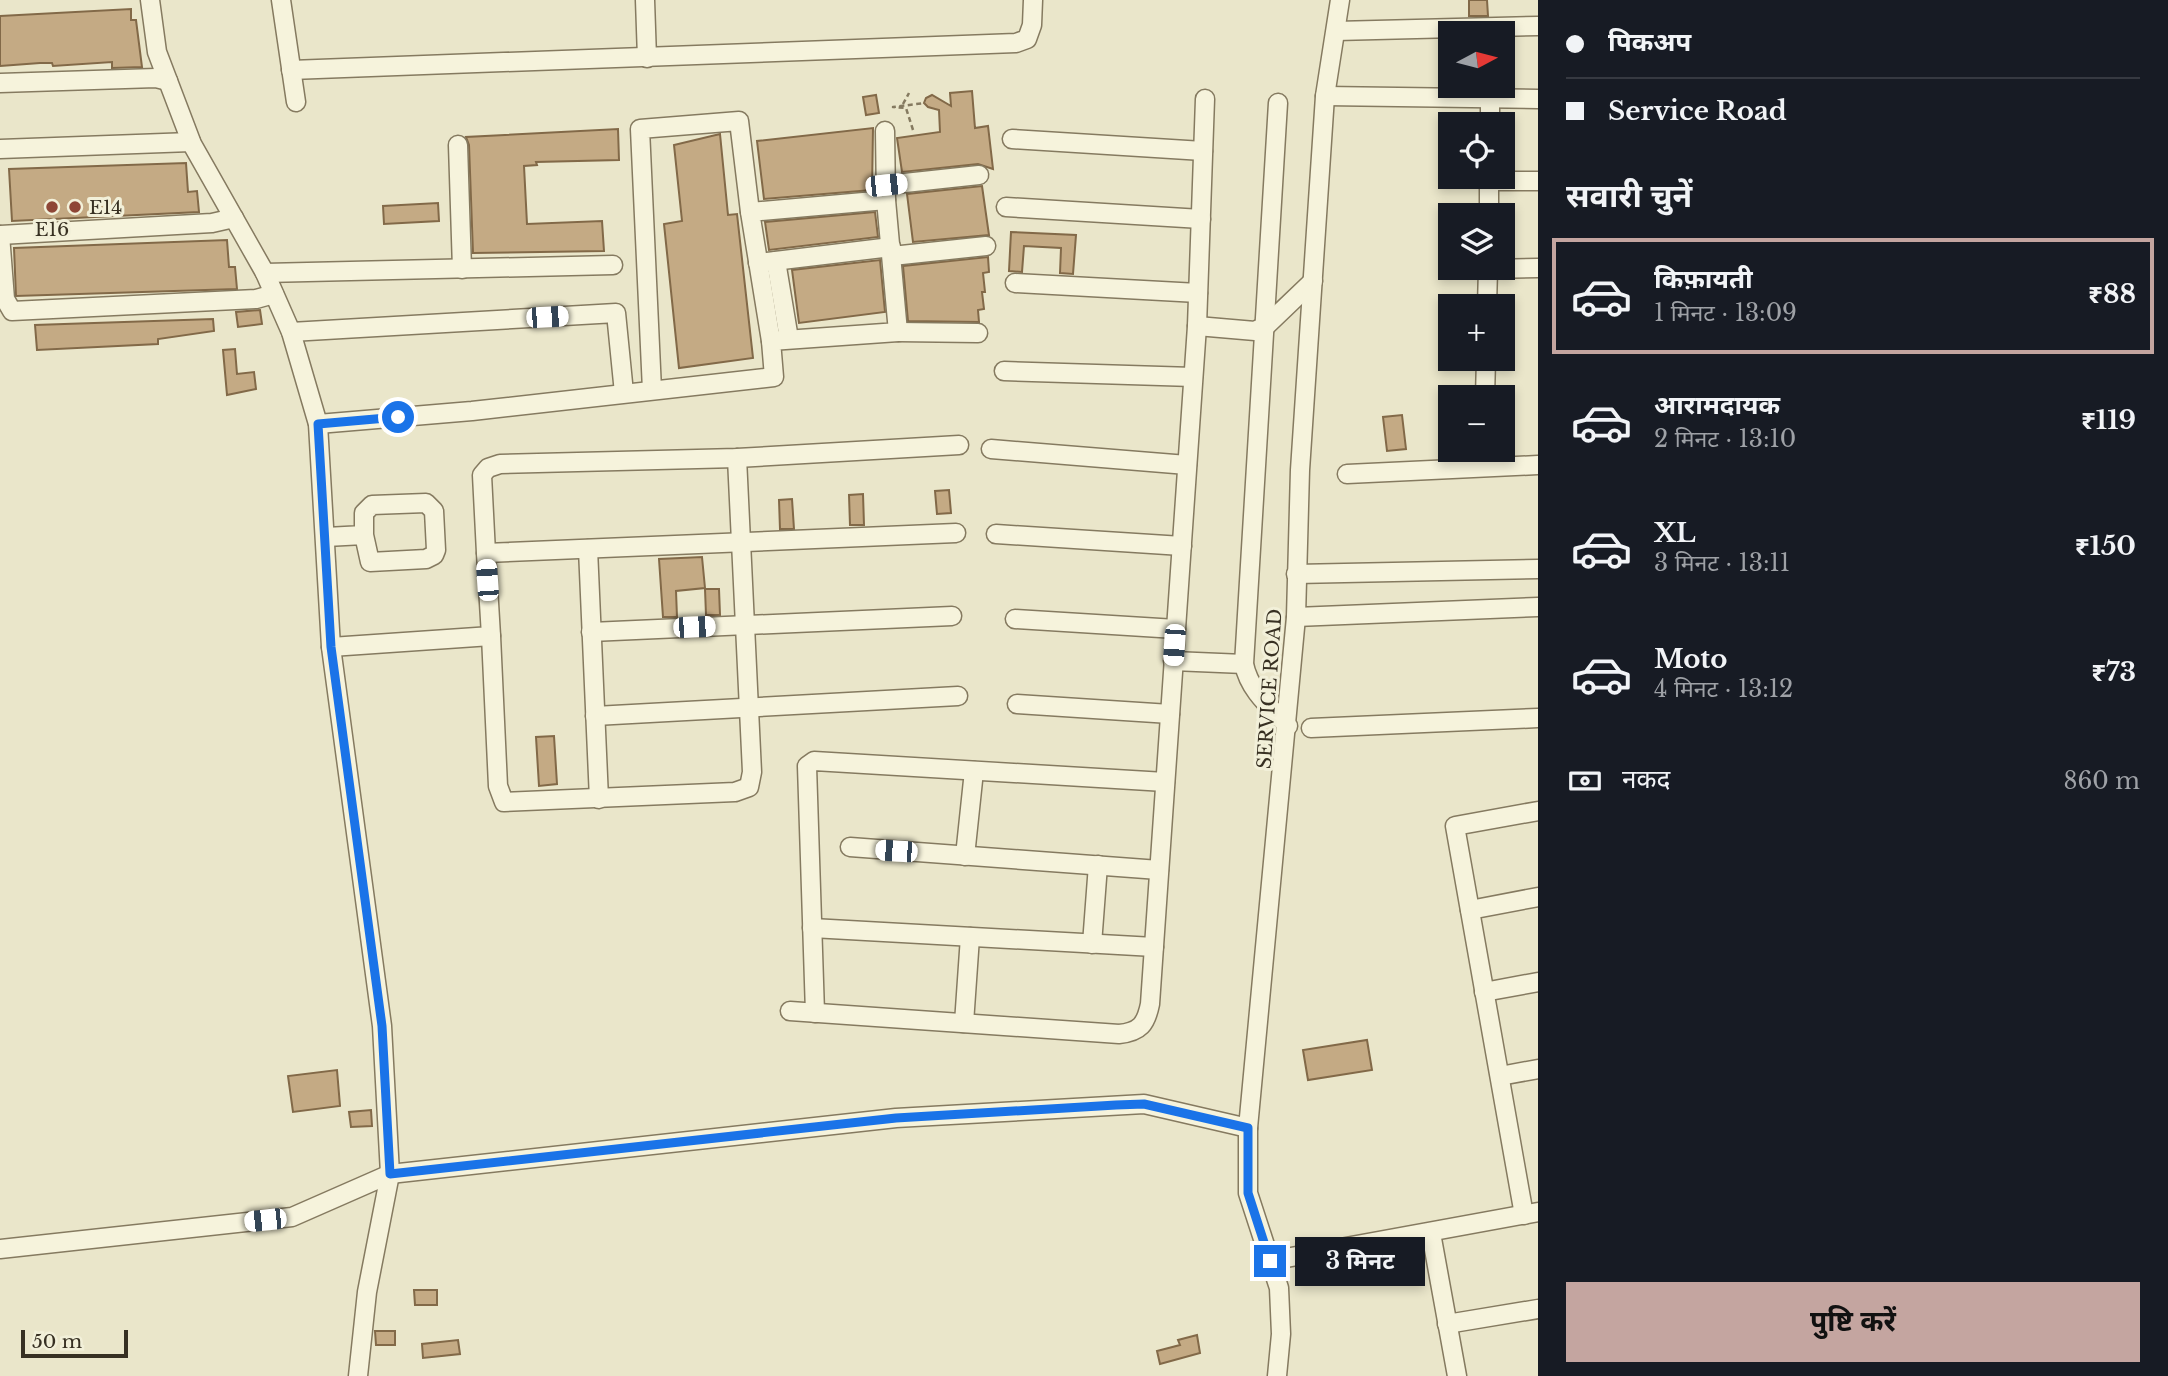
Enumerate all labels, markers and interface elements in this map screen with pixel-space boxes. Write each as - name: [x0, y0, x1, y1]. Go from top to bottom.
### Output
- north arrow: [1438, 21, 1516, 98]
- map controls: [1438, 21, 1515, 462]
- text: पिकअप: [1608, 26, 1691, 58]
- text: Service Road: [1608, 95, 1787, 127]
- button: locate: [1438, 112, 1515, 189]
- car: [865, 172, 908, 198]
- text: सवारी चुनें: [1566, 176, 1692, 216]
- place label: E14: [89, 196, 122, 219]
- marker: E16: [44, 199, 60, 215]
- marker: E14: [67, 199, 83, 215]
- button: layers: [1438, 203, 1515, 280]
- place label: E16: [35, 218, 69, 241]
- text: किफ़ायती: [1654, 263, 1753, 295]
- icon: car: [1570, 265, 1633, 328]
- text: ₹88: [2088, 278, 2136, 310]
- button: +: [1438, 294, 1515, 371]
- text: 1 मिनट · 13:09: [1654, 299, 1797, 327]
- car: [526, 305, 569, 329]
- button: −: [1438, 385, 1515, 462]
- text: आरामदायक: [1654, 389, 1780, 421]
- icon: car: [1570, 391, 1633, 454]
- route start: [382, 401, 414, 433]
- text: ₹119: [2081, 404, 2136, 436]
- text: 2 मिनट · 13:10: [1654, 425, 1796, 453]
- icon: car: [1570, 517, 1633, 580]
- text: XL: [1654, 517, 1696, 549]
- text: ₹150: [2075, 530, 2136, 562]
- text: 3 मिनट · 13:11: [1654, 549, 1790, 577]
- car: [476, 558, 499, 602]
- street label: SERVICE ROAD: [1252, 608, 1287, 770]
- car: [673, 616, 716, 638]
- car: [1163, 623, 1186, 667]
- icon: car: [1570, 643, 1633, 706]
- text: Moto: [1654, 643, 1727, 675]
- text: ₹73: [2091, 656, 2136, 688]
- text: 4 मिनट · 13:12: [1654, 675, 1793, 703]
- icon: cash: [1566, 762, 1604, 800]
- text: नकद: [1622, 763, 1670, 795]
- text: 860 m: [2064, 767, 2140, 795]
- car: [875, 839, 918, 863]
- car: [244, 1207, 287, 1233]
- callout: 3 मिनट: [1294, 1236, 1424, 1286]
- route end: [1254, 1245, 1286, 1277]
- text: 3 मिनट: [1325, 1247, 1395, 1275]
- button: पुष्टि करें: [1566, 1282, 2140, 1362]
- scale bar: [21, 1327, 128, 1359]
- text: 50 m: [32, 1330, 82, 1353]

